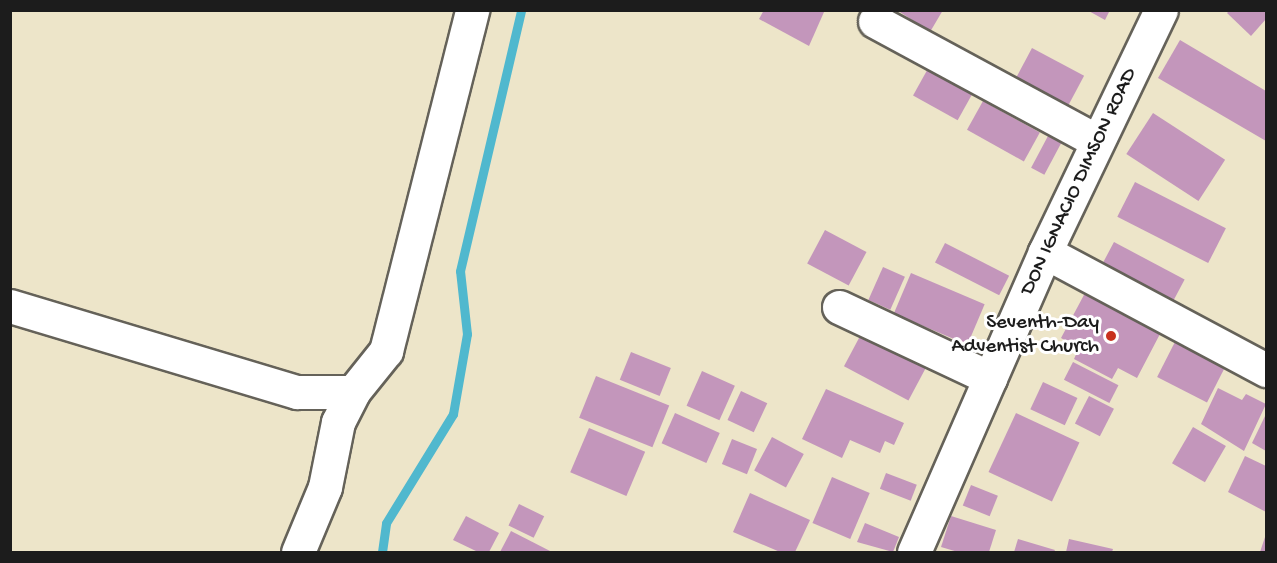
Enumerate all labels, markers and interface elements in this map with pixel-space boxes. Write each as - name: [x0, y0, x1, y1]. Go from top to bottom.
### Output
- street label: DON IGNACIO DIMSON ROAD: [1016, 65, 1144, 299]
- place label: Seventh-Day Adventist Church: [951, 311, 1099, 361]
- marker: Seventh-Day Adventist Church: [1104, 329, 1118, 343]

